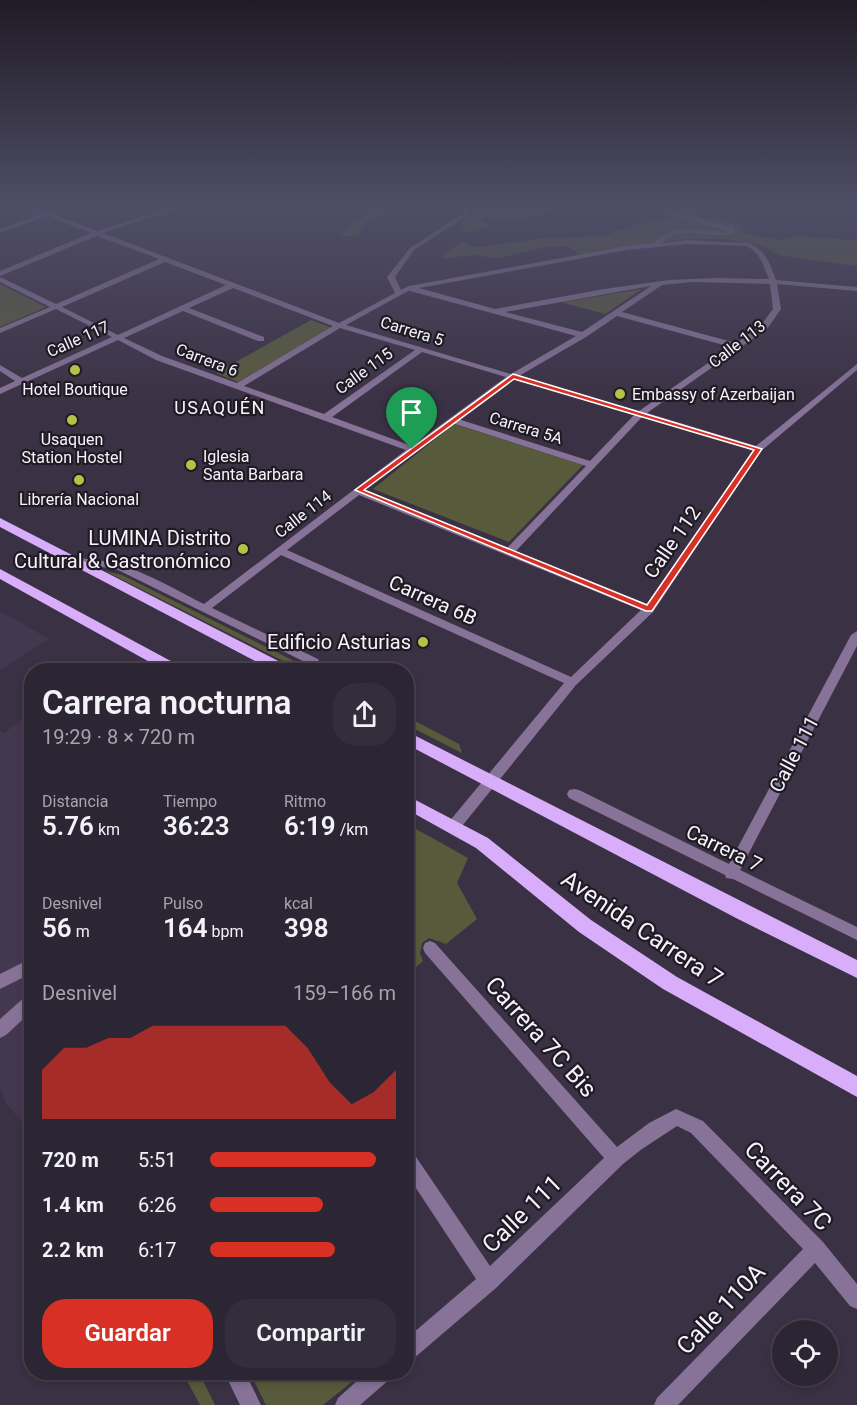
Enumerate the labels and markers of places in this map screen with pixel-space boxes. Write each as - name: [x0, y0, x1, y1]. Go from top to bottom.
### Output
- marker: Hotel Boutique: [68, 363, 82, 377]
- place label: Hotel Boutique: [22, 380, 128, 399]
- place label: Embassy of Azerbaijan: [632, 385, 795, 404]
- pin: [386, 387, 437, 449]
- marker: Embassy of Azerbaijan: [613, 387, 627, 401]
- marker: Usaquen Station Hostel: [65, 413, 79, 427]
- place label: Usaquen Station Hostel: [22, 430, 122, 467]
- place label: Iglesia Santa Barbara: [203, 447, 304, 484]
- marker: Iglesia Santa Barbara: [184, 458, 198, 472]
- marker: Librería Nacional: [72, 473, 86, 487]
- place label: Librería Nacional: [19, 490, 139, 509]
- place label: LUMINA Distrito Cultural & Gastronómico: [14, 526, 231, 573]
- marker: LUMINA Distrito Cultural & Gastronómico: [236, 542, 250, 556]
- place label: Edificio Asturias: [267, 630, 411, 654]
- marker: Edificio Asturias: [416, 635, 430, 649]

